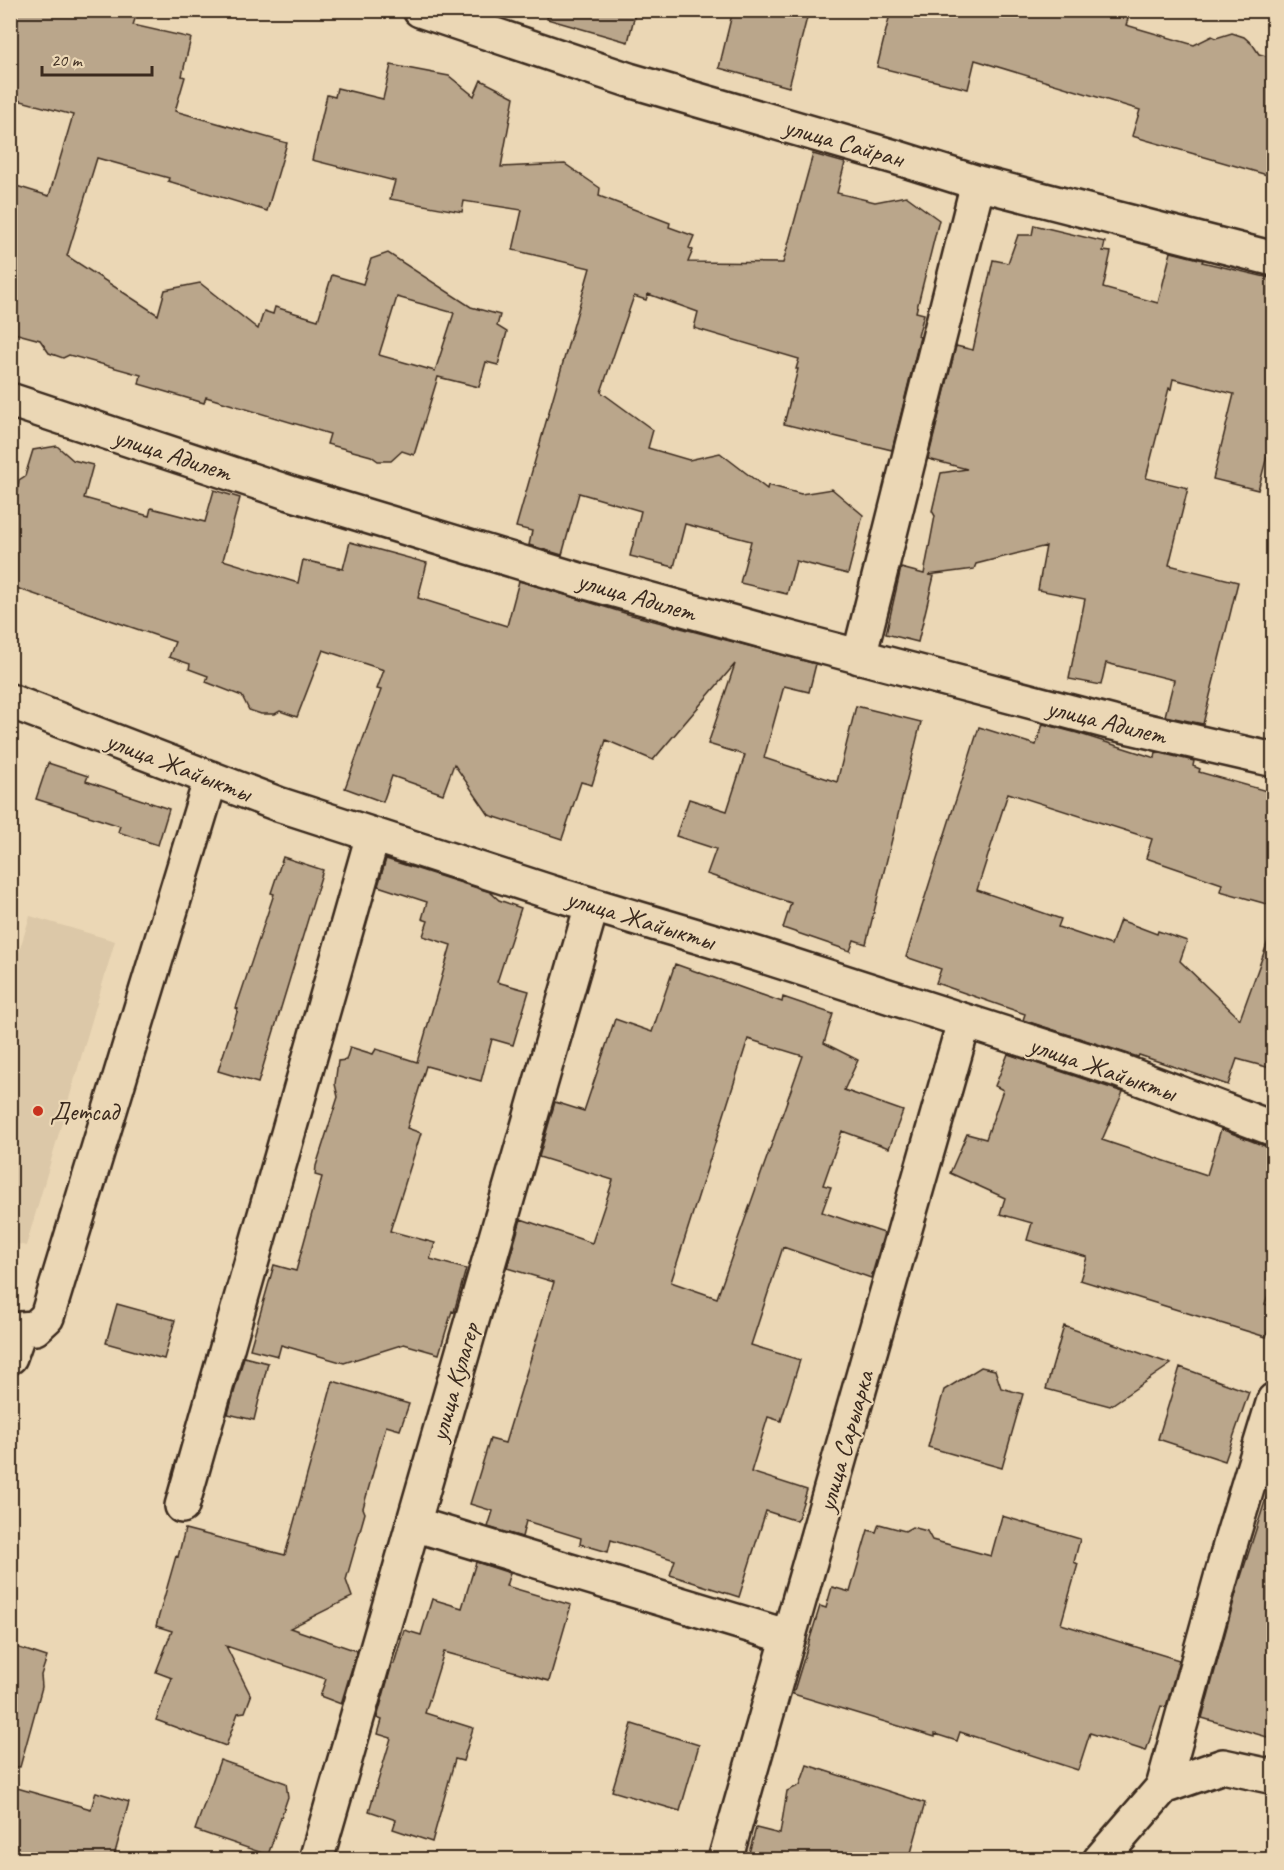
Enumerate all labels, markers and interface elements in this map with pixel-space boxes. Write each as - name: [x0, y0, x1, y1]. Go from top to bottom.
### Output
- scale bar: [42, 39, 152, 77]
- text: 20 m: [51, 49, 84, 71]
- street label: улица Сайран: [778, 109, 909, 176]
- street label: улица Адилет: [108, 419, 238, 490]
- street label: улица Адилет: [572, 563, 702, 630]
- street label: улица Адилет: [1042, 690, 1172, 753]
- street label: улица Жайыкты: [100, 723, 258, 810]
- street label: улица Жайыкты: [561, 881, 721, 958]
- street label: улица Жайыкты: [1023, 1027, 1183, 1110]
- place label: Детсад: [50, 1095, 121, 1128]
- marker: Детсад: [31, 1104, 45, 1118]
- street label: улица Кулагер: [421, 1317, 488, 1447]
- street label: улица Сарыарка: [809, 1365, 882, 1517]

